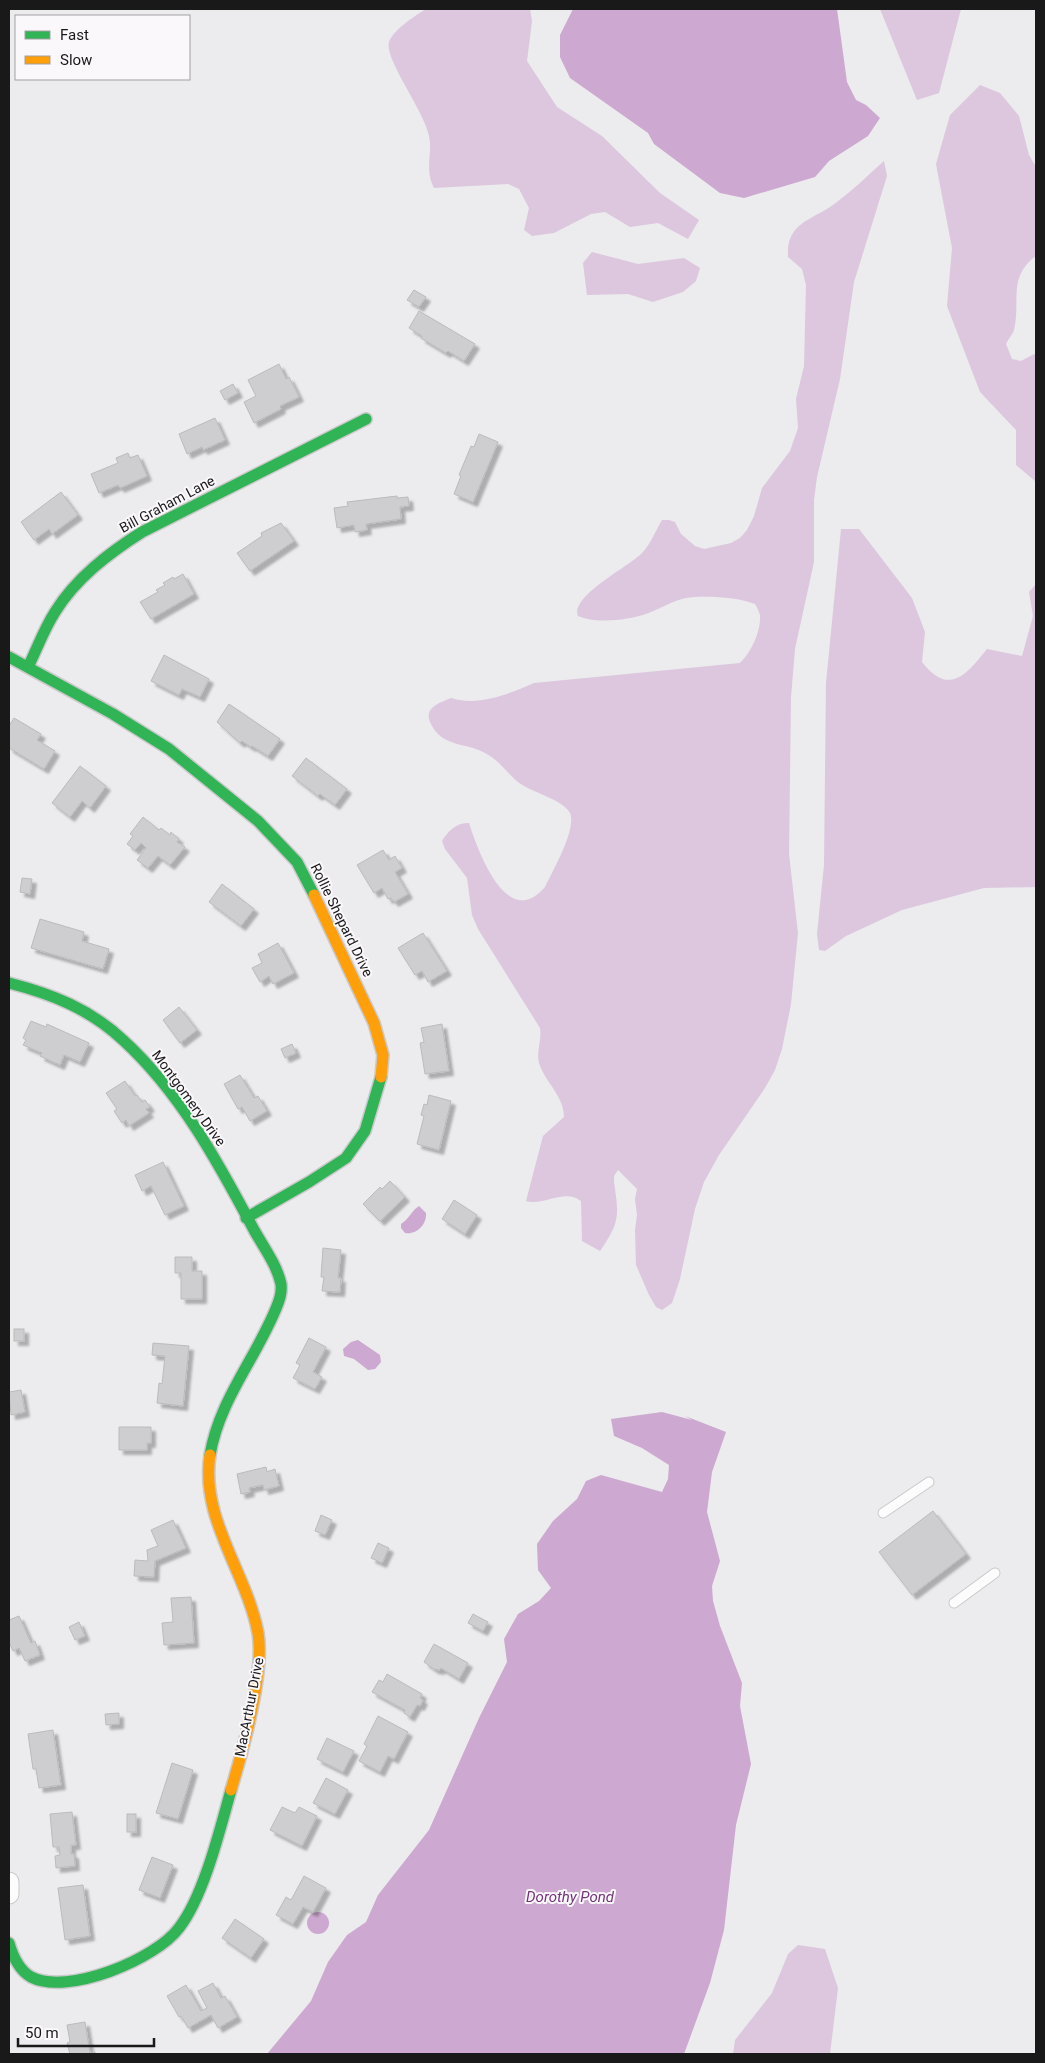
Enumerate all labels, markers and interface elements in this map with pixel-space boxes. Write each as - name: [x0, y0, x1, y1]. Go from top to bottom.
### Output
- legend: [15, 15, 190, 80]
- text: Fast: [60, 26, 89, 44]
- text: Slow: [60, 51, 92, 69]
- street label: Bill Graham Lane: [117, 472, 217, 536]
- street label: Rollie Shepard Drive: [308, 861, 376, 979]
- street label: Montgomery Drive: [149, 1047, 229, 1149]
- street label: MacArthur Drive: [232, 1656, 266, 1758]
- water label: Dorothy Pond: [526, 1888, 615, 1906]
- scale bar: [18, 2016, 154, 2048]
- text: 50 m: [25, 2024, 59, 2042]

